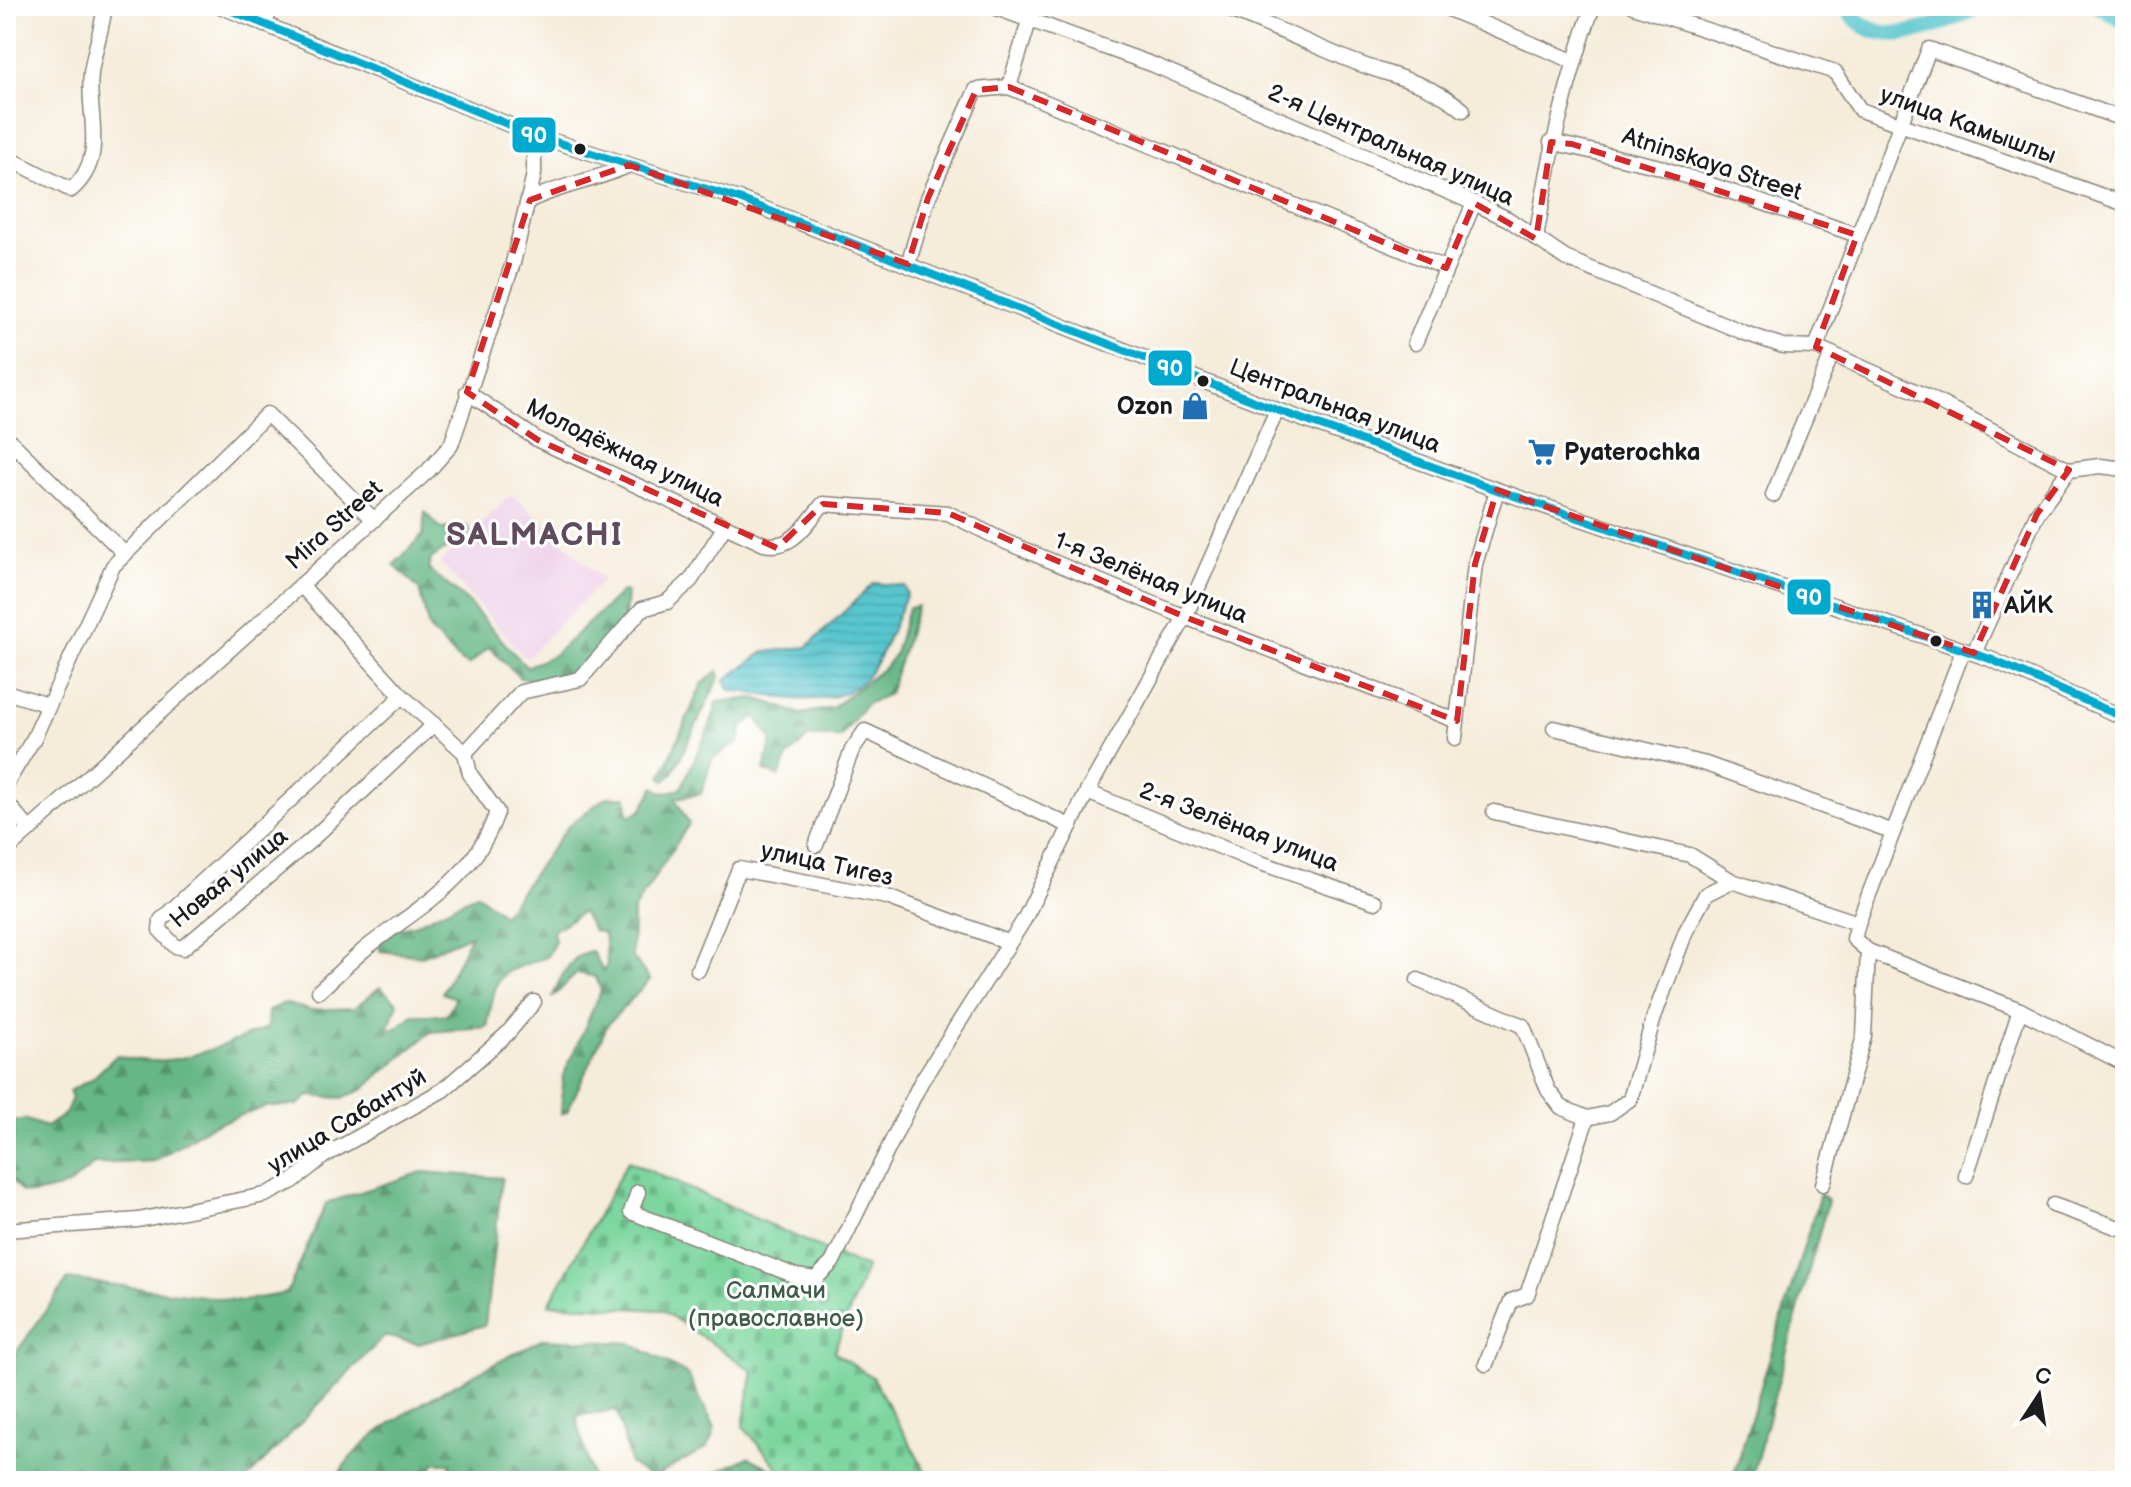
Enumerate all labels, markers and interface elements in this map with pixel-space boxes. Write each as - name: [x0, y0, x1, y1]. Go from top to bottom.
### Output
- street label: 2-я Центральная улица: [1263, 78, 1519, 212]
- street label: улица Камышлы: [1876, 80, 2060, 170]
- line badge: 90: [511, 116, 557, 154]
- street label: Atninskaya Street: [1618, 121, 1806, 207]
- text: 90: [521, 123, 547, 150]
- unlabelled marker: [572, 141, 588, 157]
- line badge: 90: [1147, 349, 1193, 387]
- street label: Центральная улица: [1225, 352, 1445, 460]
- text: 90: [1157, 356, 1183, 383]
- unlabelled marker: [1195, 373, 1211, 389]
- shop icon: Ozon: [1180, 391, 1210, 421]
- place label: Ozon: [1117, 392, 1173, 421]
- street label: Молодёжная улица: [521, 393, 729, 513]
- supermarket icon: Pyaterochka: [1527, 437, 1557, 467]
- place label: Pyaterochka: [1564, 438, 1700, 467]
- street label: Mira Street: [280, 474, 389, 576]
- district label: SALMACHI: [446, 516, 624, 555]
- street label: 1-я Зелёная улица: [1050, 526, 1252, 630]
- line badge: 90: [1786, 578, 1832, 616]
- text: 90: [1796, 585, 1822, 612]
- place label: АЙК: [2003, 589, 2054, 620]
- building icon: АЙК: [1967, 590, 1997, 620]
- unlabelled marker: [1928, 633, 1944, 649]
- street label: 2-я Зелёная улица: [1135, 776, 1343, 878]
- street label: Новая улица: [164, 822, 294, 934]
- street label: улица Тигез: [758, 836, 896, 892]
- street label: улица Сабантуй: [262, 1062, 432, 1180]
- park label: Салмачи (православное): [688, 1276, 864, 1333]
- north arrow: [1999, 1355, 2079, 1435]
- text: С: [2033, 1362, 2053, 1392]

